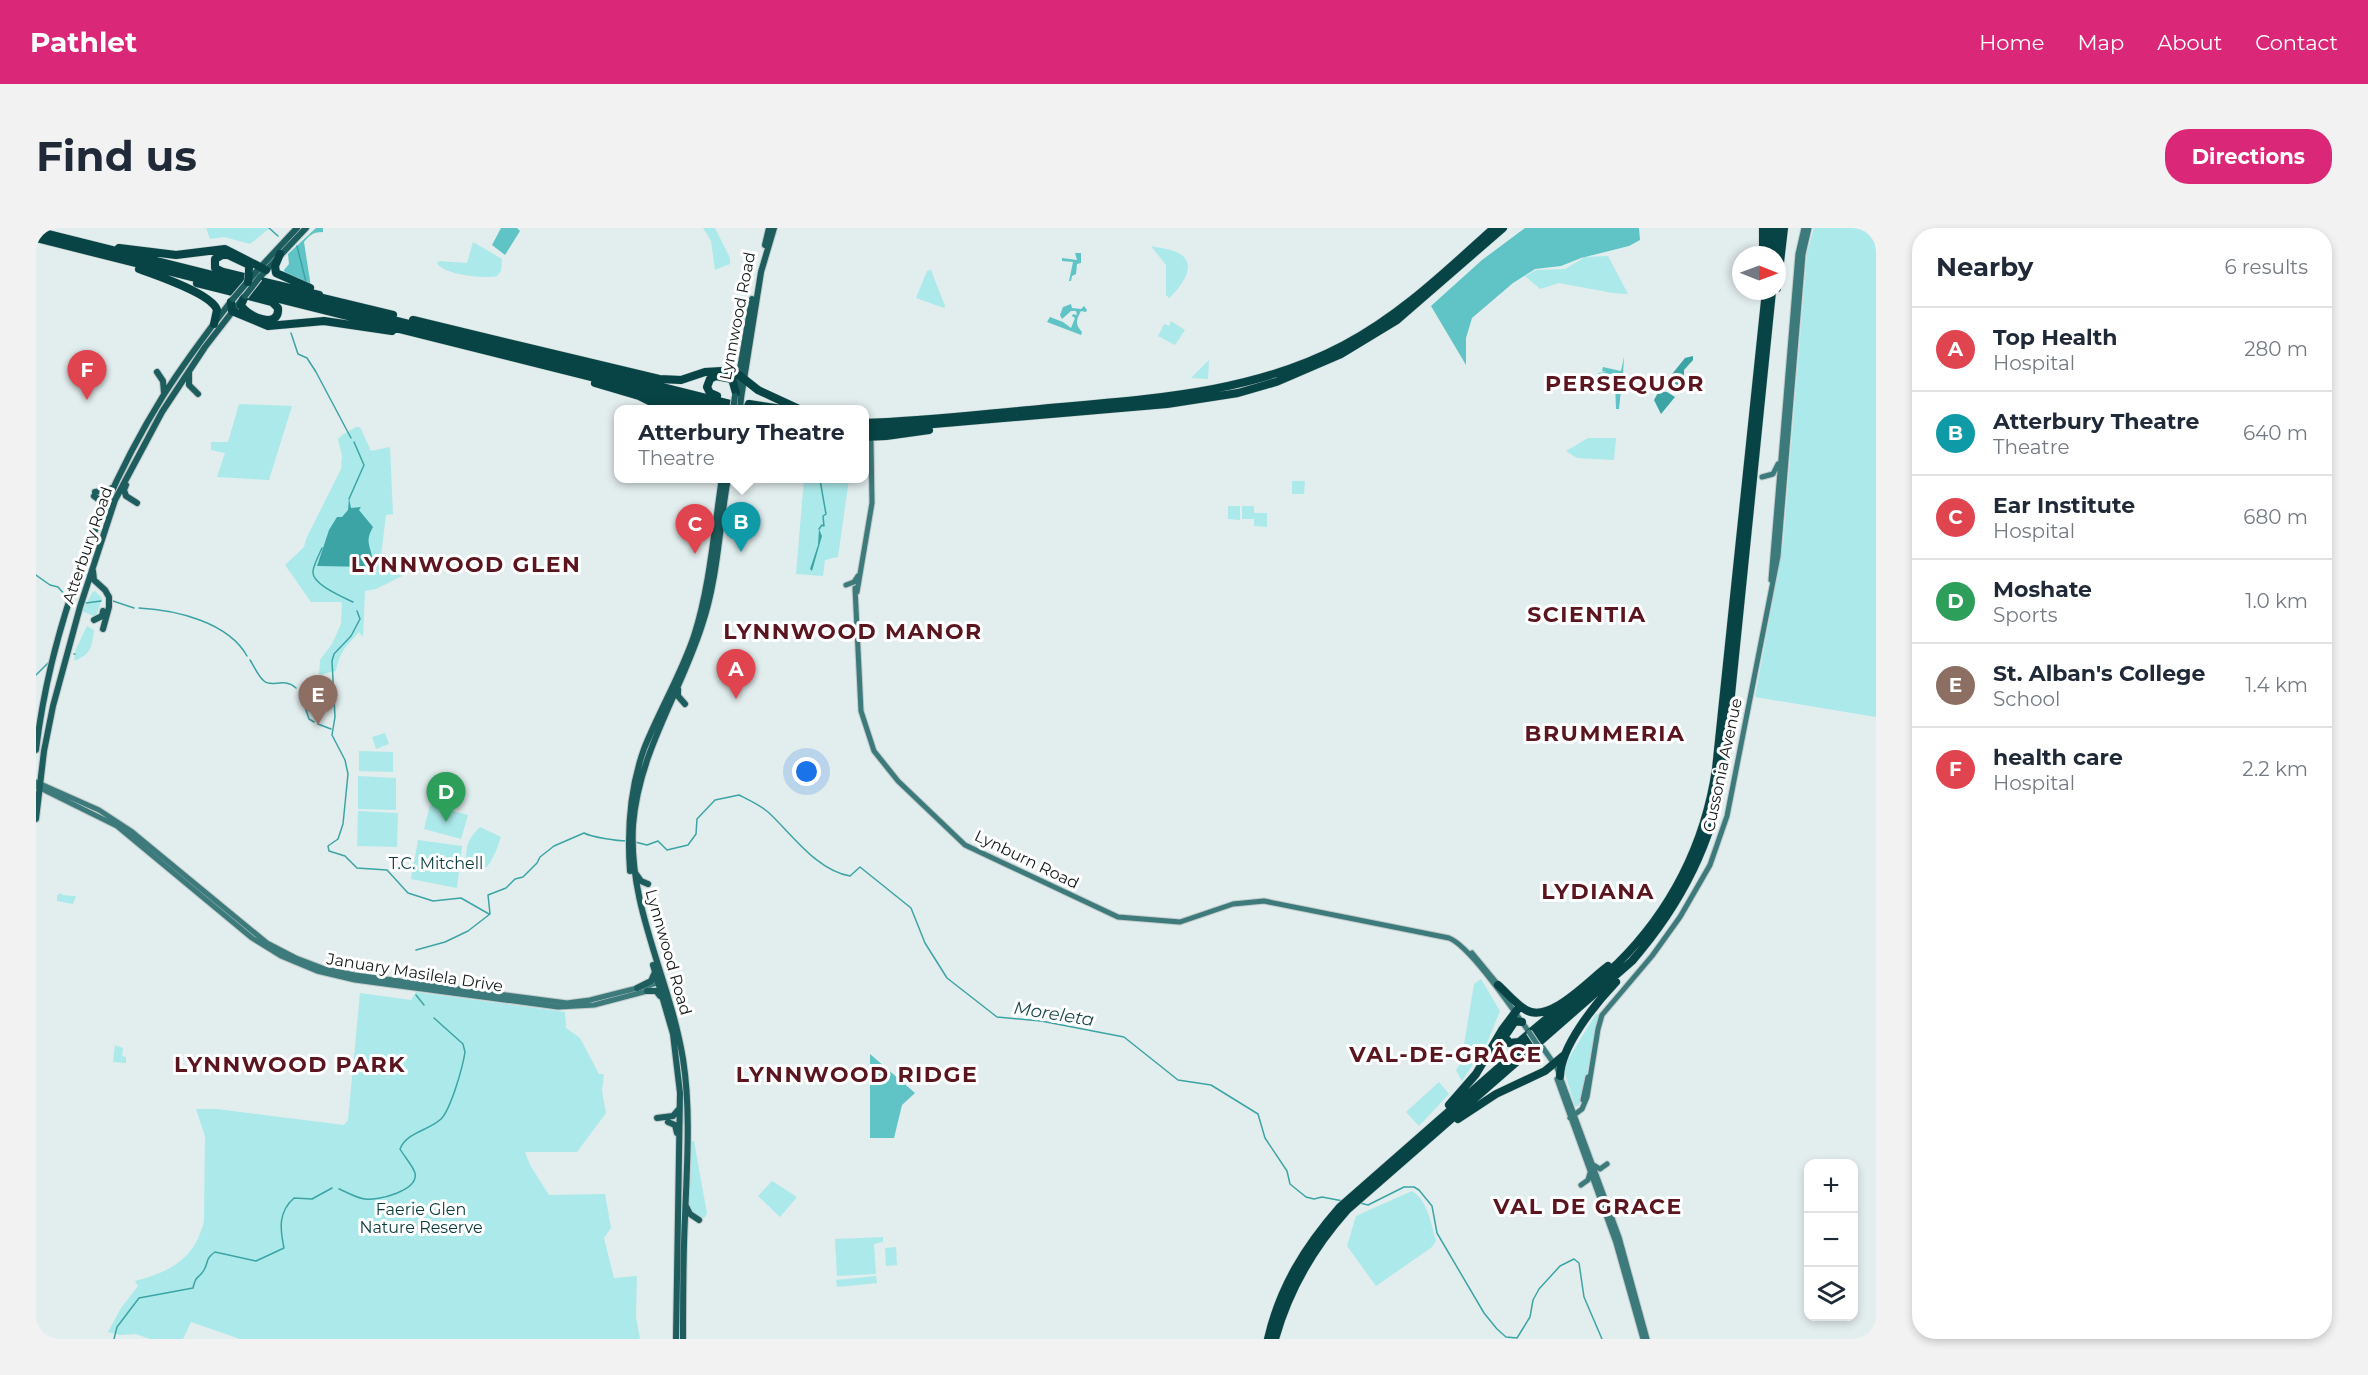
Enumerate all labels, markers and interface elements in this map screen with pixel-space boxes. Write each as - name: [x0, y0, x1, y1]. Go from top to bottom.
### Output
- text: Pathlet: [30, 25, 137, 59]
- text: Home: [1979, 30, 2044, 55]
- text: Map: [2077, 30, 2124, 55]
- text: About: [2157, 30, 2222, 55]
- text: Contact: [2255, 30, 2338, 55]
- button: Directions: [2165, 129, 2332, 184]
- text: Find us: [36, 130, 197, 182]
- north arrow: [1732, 246, 1786, 300]
- street label: Lynnwood Road: [716, 250, 759, 382]
- text: Nearby: [1936, 251, 2033, 283]
- text: 6 results: [2224, 255, 2308, 279]
- text: Top Health: [1993, 324, 2118, 351]
- text: A: [1948, 337, 1963, 361]
- text: 280 m: [2244, 337, 2308, 361]
- pin: F: [68, 350, 106, 400]
- text: Hospital: [1993, 351, 2075, 375]
- district label: PERSEQUOR: [1545, 370, 1705, 397]
- popup: [614, 405, 869, 483]
- text: Atterbury Theatre: [1993, 408, 2199, 435]
- text: Atterbury Theatre: [638, 419, 845, 446]
- text: B: [1948, 421, 1963, 445]
- text: 640 m: [2243, 421, 2308, 445]
- text: Theatre: [1993, 435, 2070, 459]
- text: Theatre: [638, 446, 715, 470]
- street label: Atterbury Road: [59, 484, 116, 606]
- text: Ear Institute: [1993, 492, 2135, 519]
- pin: B: [722, 502, 760, 552]
- pin: C: [676, 504, 714, 554]
- text: C: [1948, 505, 1963, 529]
- text: 680 m: [2243, 505, 2308, 529]
- text: Hospital: [1993, 519, 2075, 543]
- district label: LYNNWOOD GLEN: [351, 551, 581, 578]
- text: Moshate: [1993, 576, 2092, 603]
- text: D: [1947, 589, 1964, 613]
- text: 1.0 km: [2245, 589, 2308, 613]
- district label: SCIENTIA: [1527, 601, 1647, 628]
- text: Sports: [1993, 603, 2058, 627]
- district label: LYNNWOOD MANOR: [723, 618, 983, 645]
- pin: A: [716, 650, 756, 699]
- text: St. Alban's College: [1993, 660, 2205, 687]
- text: E: [1949, 673, 1962, 697]
- text: 1.4 km: [2245, 673, 2308, 697]
- pin: E: [298, 676, 338, 725]
- text: School: [1993, 687, 2060, 711]
- street label: Cussonia Avenue: [1699, 696, 1746, 834]
- district label: BRUMMERIA: [1525, 720, 1685, 747]
- text: health care: [1993, 744, 2123, 771]
- your location: [792, 757, 821, 786]
- text: F: [1949, 757, 1962, 781]
- text: 2.2 km: [2242, 757, 2308, 781]
- text: Hospital: [1993, 771, 2075, 795]
- pin: D: [426, 772, 466, 822]
- street label: Lynburn Road: [972, 826, 1082, 893]
- park label: T.C. Mitchell: [389, 854, 483, 873]
- district label: LYDIANA: [1541, 878, 1655, 905]
- street label: Lynnwood Road: [641, 887, 696, 1017]
- street label: January Masilela Drive: [324, 949, 504, 996]
- water label: Moreleta: [1012, 997, 1096, 1031]
- district label: VAL-DE-GRÂCE: [1348, 1041, 1543, 1068]
- district label: LYNNWOOD PARK: [174, 1051, 406, 1078]
- district label: LYNNWOOD RIDGE: [736, 1061, 978, 1088]
- map controls: [1804, 1159, 1858, 1321]
- button: +: [1804, 1159, 1858, 1213]
- district label: VAL DE GRACE: [1492, 1193, 1683, 1220]
- park label: Faerie Glen Nature Reserve: [359, 1200, 483, 1237]
- button: −: [1804, 1213, 1858, 1267]
- button: layers: [1804, 1267, 1858, 1321]

